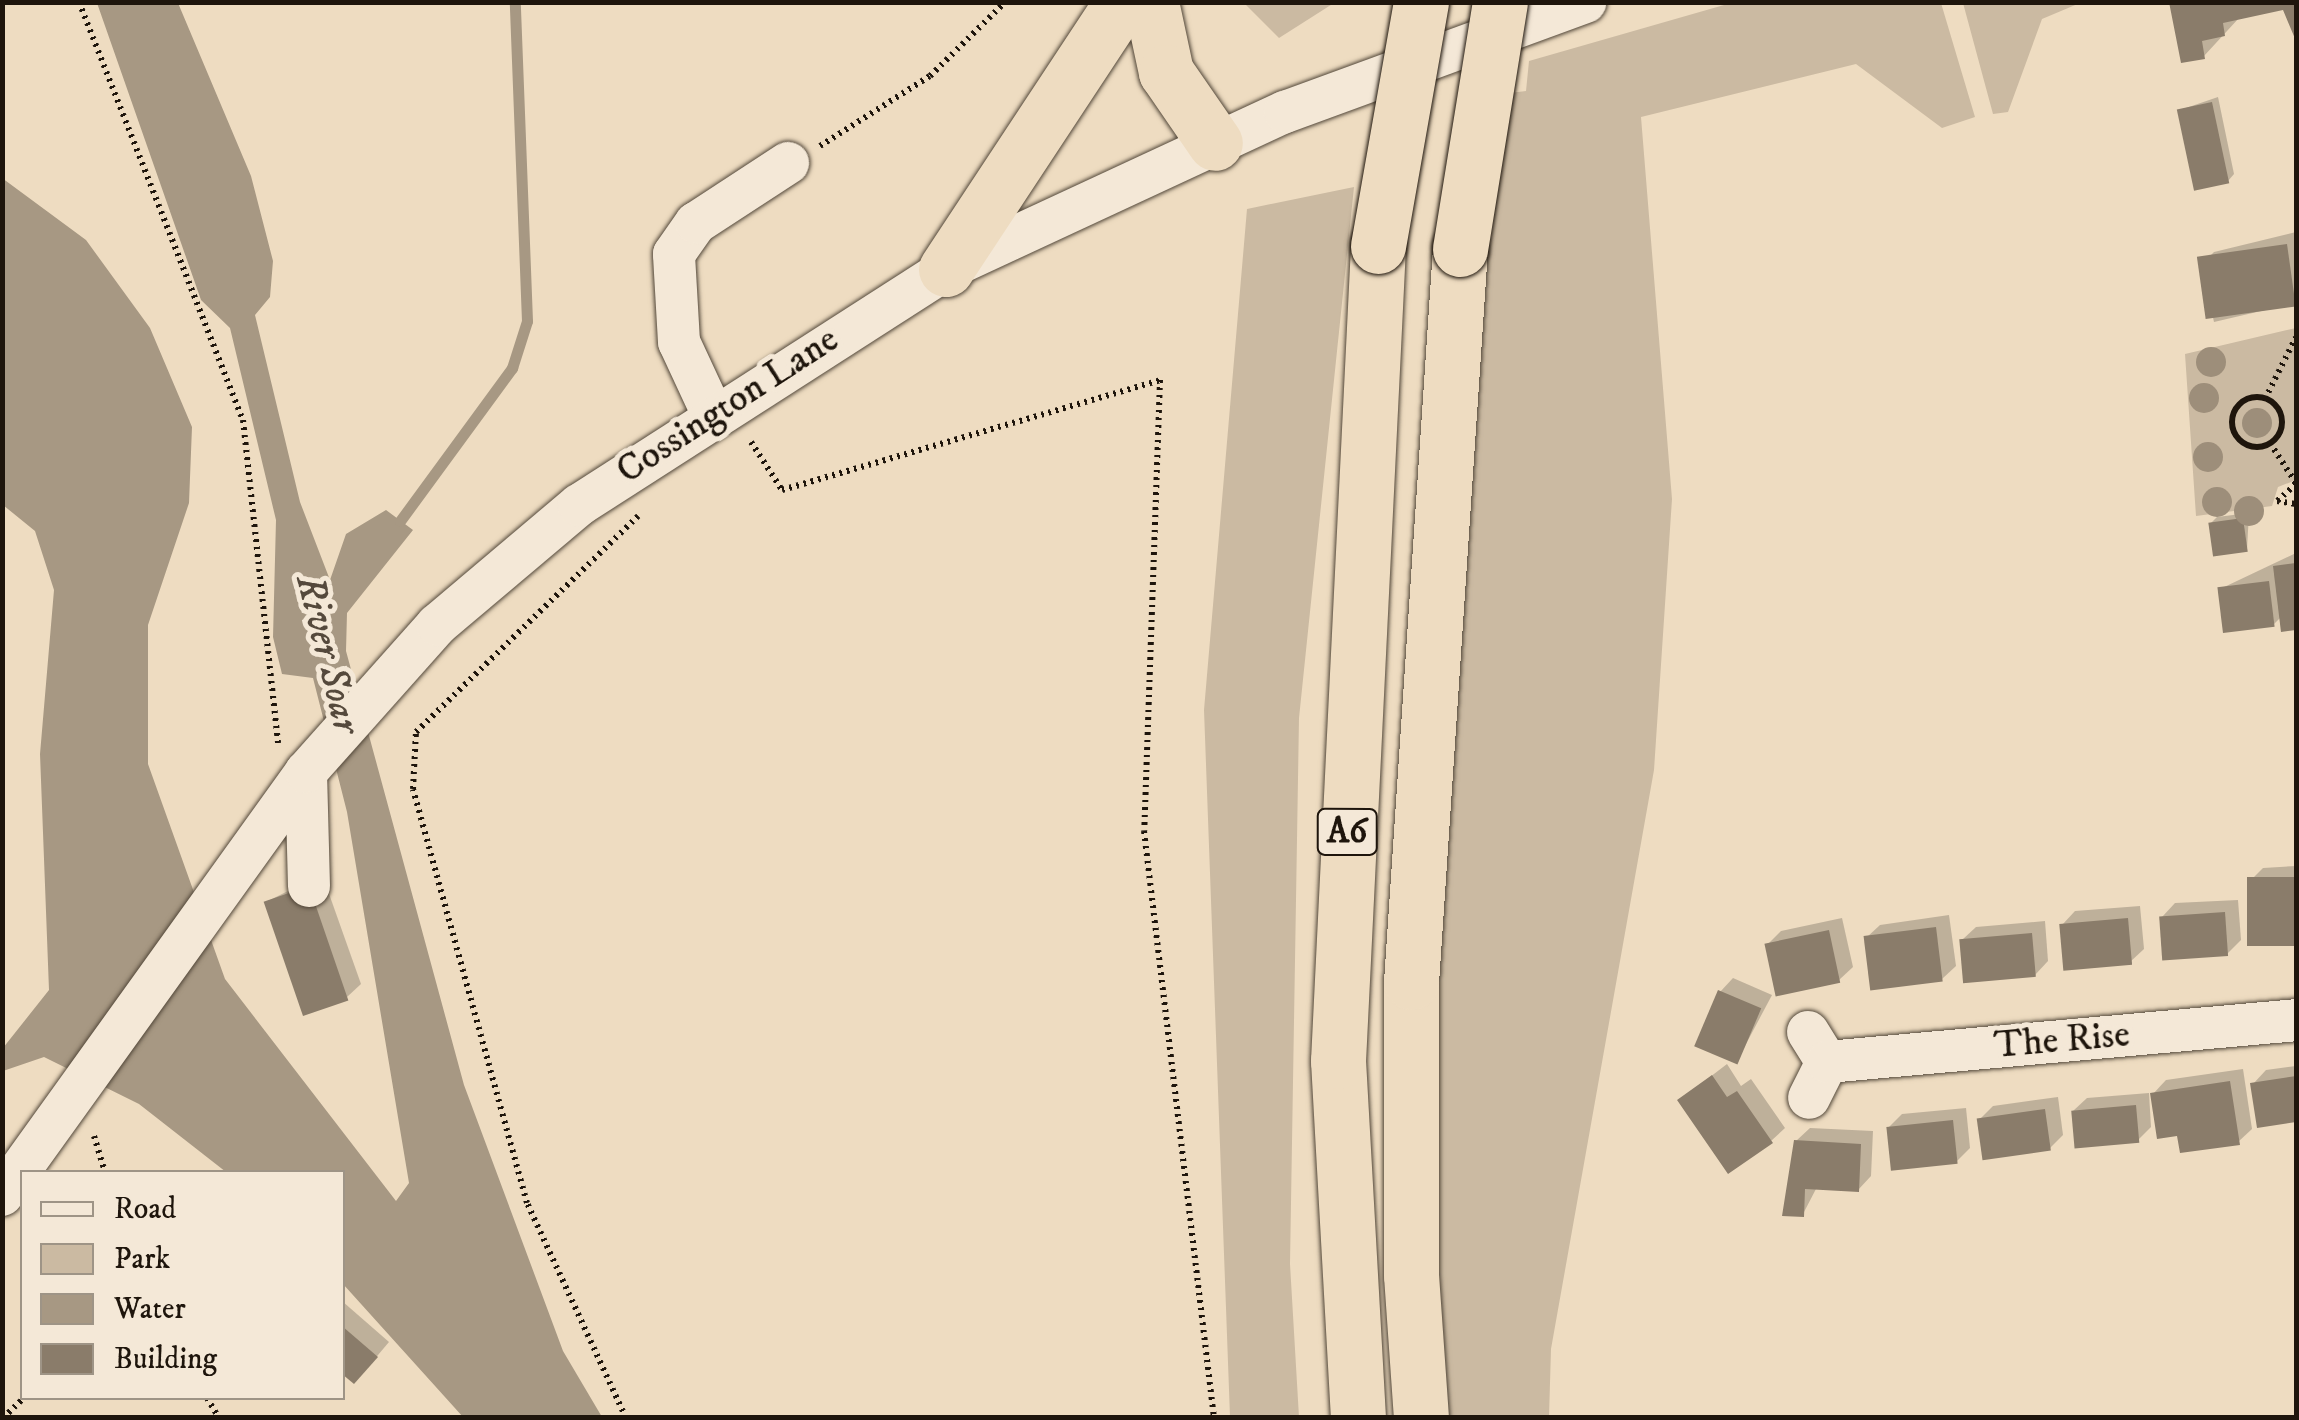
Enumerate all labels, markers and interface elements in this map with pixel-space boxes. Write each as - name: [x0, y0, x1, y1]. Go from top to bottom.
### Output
- street label: Cossington Lane: [609, 317, 847, 495]
- water label: River Soar: [284, 570, 370, 738]
- road number: A6: [1314, 802, 1380, 862]
- street label: The Rise: [1992, 1012, 2132, 1070]
- legend: [20, 1170, 345, 1400]
- text: Road: [114, 1191, 176, 1228]
- text: Park: [114, 1241, 170, 1278]
- text: Water: [114, 1291, 186, 1328]
- text: Building: [114, 1341, 217, 1378]

